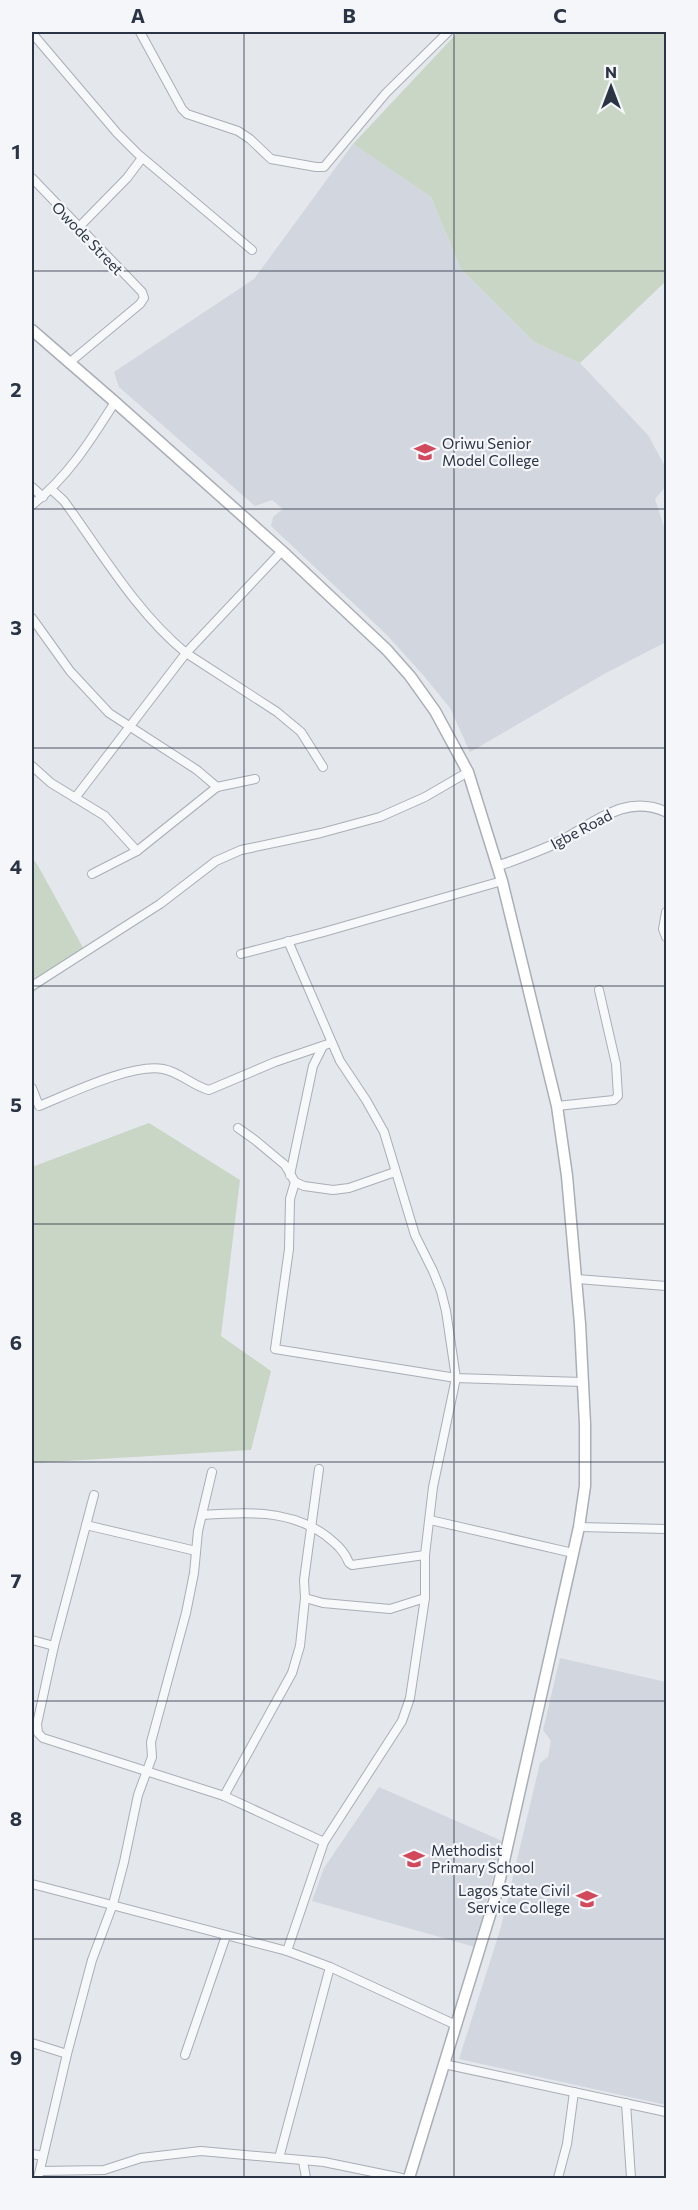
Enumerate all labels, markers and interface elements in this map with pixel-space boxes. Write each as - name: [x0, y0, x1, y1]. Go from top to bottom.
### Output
- text: A: [131, 3, 145, 27]
- text: B: [342, 3, 356, 27]
- text: C: [553, 3, 567, 27]
- north arrow: [581, 57, 641, 117]
- text: N: [605, 62, 617, 81]
- text: 1: [11, 139, 21, 163]
- street label: Owode Street: [49, 198, 127, 278]
- text: 2: [10, 377, 22, 401]
- place label: Oriwu Senior Model College: [442, 434, 539, 469]
- school or university icon: Oriwu Senior Model College: [413, 440, 437, 464]
- text: 3: [10, 615, 22, 639]
- street label: Igbe Road: [547, 805, 615, 853]
- text: 4: [10, 854, 22, 878]
- text: 5: [10, 1092, 22, 1116]
- text: 6: [10, 1330, 22, 1354]
- text: 7: [11, 1568, 22, 1592]
- text: 8: [10, 1806, 22, 1830]
- place label: Methodist Primary School: [431, 1841, 534, 1876]
- school or university icon: Methodist Primary School: [402, 1847, 426, 1871]
- place label: Lagos State Civil Service College: [458, 1881, 570, 1916]
- school or university icon: Lagos State Civil Service College: [575, 1887, 599, 1911]
- text: 9: [10, 2045, 22, 2069]

